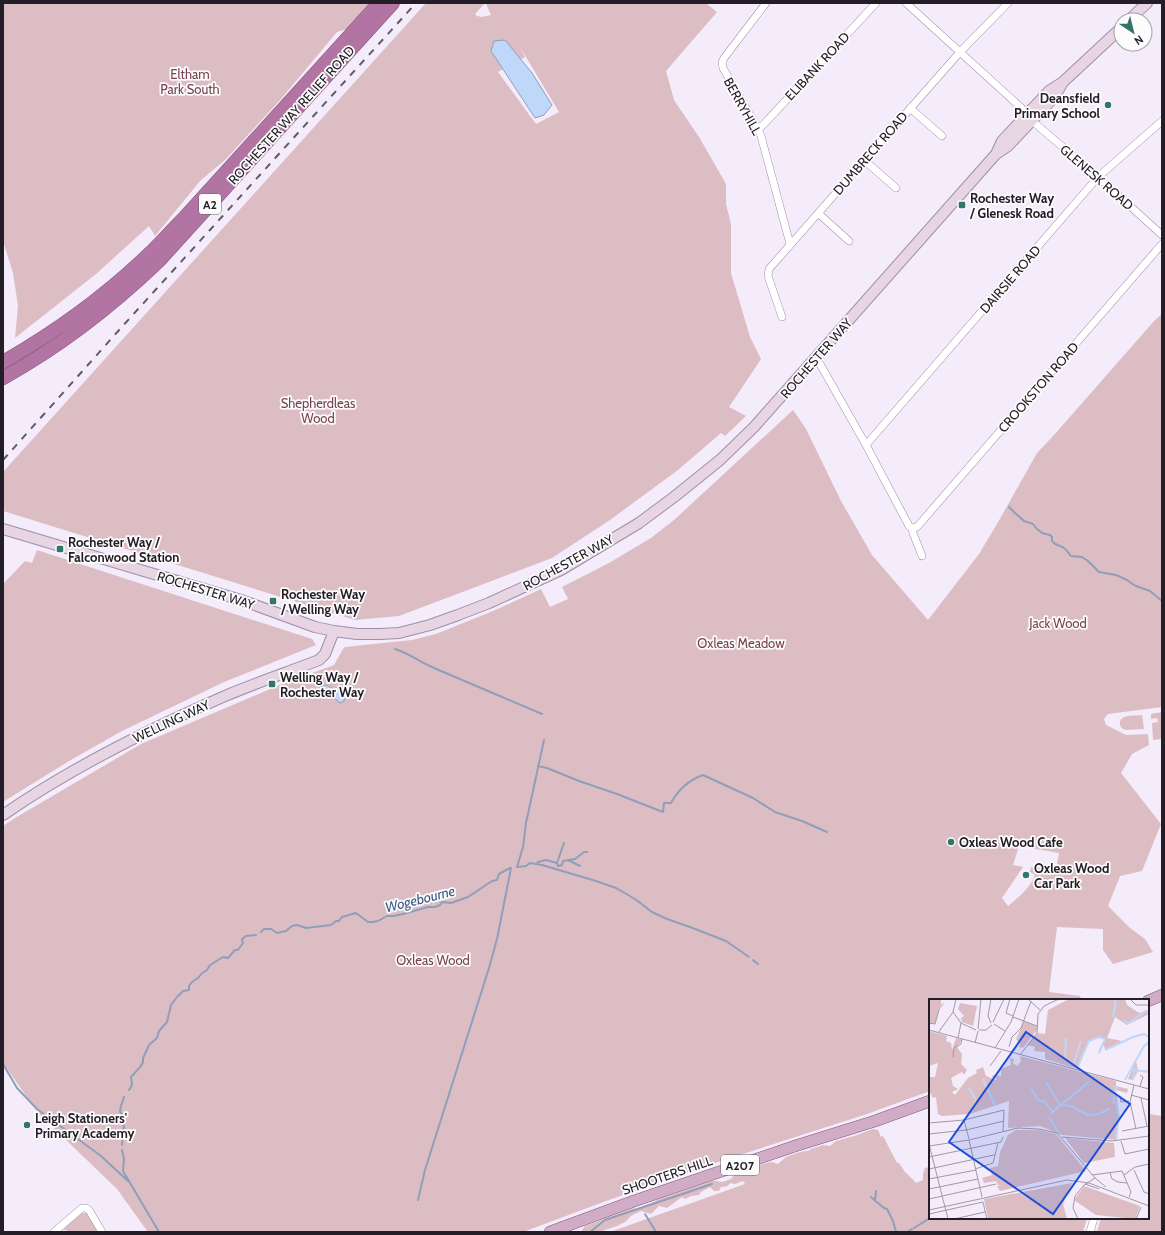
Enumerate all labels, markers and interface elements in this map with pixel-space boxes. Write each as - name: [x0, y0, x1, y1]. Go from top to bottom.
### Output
- north arrow: [1113, 12, 1153, 52]
- street label: ELIBANK ROAD: [781, 29, 853, 103]
- text: N: [1132, 32, 1146, 48]
- street label: ROCHESTER WAY RELIEF ROAD: [225, 42, 357, 188]
- park label: Eltham Park South: [160, 66, 220, 97]
- street label: BERRYHILL: [721, 74, 766, 138]
- place label: Deansfield Primary School: [1014, 90, 1101, 121]
- marker: Deansfield Primary School: [1103, 100, 1113, 110]
- street label: DUMBRECK ROAD: [829, 108, 911, 198]
- street label: GLENESK ROAD: [1057, 141, 1137, 213]
- place label: Rochester Way / Glenesk Road: [969, 190, 1054, 221]
- road number: A2: [199, 194, 221, 214]
- marker: Rochester Way / Glenesk Road: [957, 200, 967, 210]
- street label: DAIRSIE ROAD: [976, 242, 1044, 316]
- street label: ROCHESTER WAY: [777, 314, 856, 401]
- street label: CROOKSTON ROAD: [994, 339, 1082, 435]
- park label: Shepherdleas Wood: [281, 395, 356, 426]
- street label: ROCHESTER WAY: [520, 530, 617, 594]
- place label: Rochester Way / Falconwood Station: [68, 534, 179, 565]
- marker: Rochester Way / Falconwood Station: [55, 544, 65, 554]
- street label: ROCHESTER WAY: [155, 568, 257, 613]
- place label: Rochester Way / Welling Way: [280, 586, 365, 617]
- marker: Rochester Way / Welling Way: [268, 596, 278, 606]
- park label: Jack Wood: [1028, 615, 1087, 631]
- park label: Oxleas Meadow: [697, 635, 785, 651]
- place label: Welling Way / Rochester Way: [280, 669, 364, 700]
- marker: Welling Way / Rochester Way: [267, 679, 277, 689]
- street label: WELLING WAY: [130, 696, 213, 746]
- place label: Oxleas Wood Cafe: [959, 834, 1063, 850]
- marker: Oxleas Wood Cafe: [946, 837, 956, 847]
- place label: Oxleas Wood Car Park: [1034, 860, 1109, 891]
- marker: Oxleas Wood Car Park: [1021, 870, 1031, 880]
- water label: Wogebourne: [383, 882, 457, 916]
- park label: Oxleas Wood: [396, 952, 470, 968]
- inset map: [929, 999, 1149, 1219]
- place label: Leigh Stationers' Primary Academy: [35, 1110, 135, 1141]
- marker: Leigh Stationers' Primary Academy: [22, 1120, 32, 1130]
- street label: SHOOTERS HILL: [620, 1152, 715, 1198]
- road number: A207: [721, 1155, 759, 1175]

